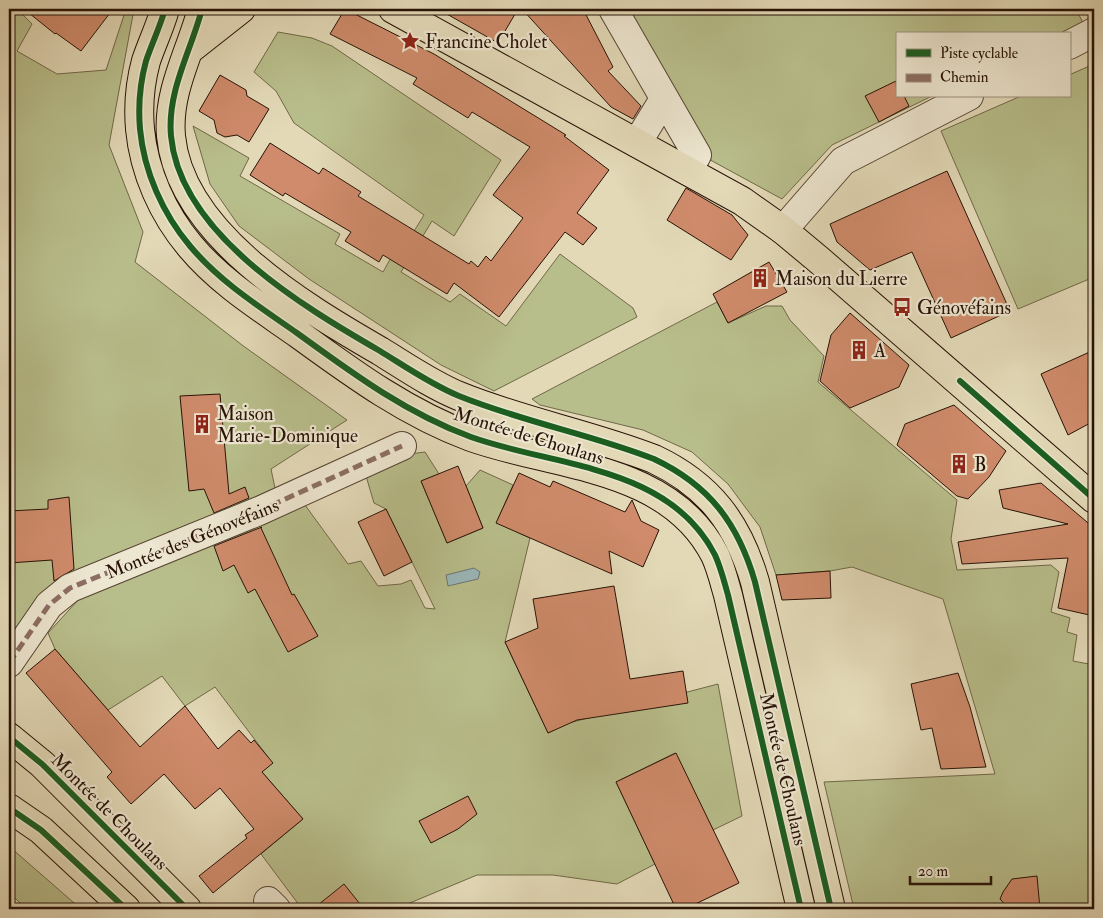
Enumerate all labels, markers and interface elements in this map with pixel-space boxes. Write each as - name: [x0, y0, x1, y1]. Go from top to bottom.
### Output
- place icon: Francine Cholet: [399, 30, 421, 52]
- place label: Francine Cholet: [425, 30, 547, 54]
- legend: [896, 32, 1070, 98]
- text: Piste cyclable: [940, 44, 1018, 63]
- text: Chemin: [940, 68, 989, 87]
- building icon: Maison du Lierre: [749, 267, 771, 289]
- place label: Maison du Lierre: [775, 267, 908, 291]
- bus stop icon: Génovéfains: [891, 296, 913, 318]
- place label: Génovéfains: [917, 296, 1011, 320]
- building icon: A: [848, 339, 870, 361]
- place label: A: [873, 339, 886, 363]
- place label: Maison Marie-Dominique: [217, 402, 358, 448]
- street label: Montée de Choulans: [451, 402, 607, 470]
- building icon: Maison Marie-Dominique: [191, 413, 213, 435]
- building icon: B: [948, 453, 970, 475]
- place label: B: [974, 453, 986, 477]
- street label: Montée des Génovéfains: [102, 493, 282, 585]
- street label: Montée de Choulans: [754, 691, 812, 848]
- street label: Montée de Choulans: [46, 748, 173, 875]
- scale bar: [910, 853, 992, 885]
- text: 20 m: [918, 862, 948, 881]

